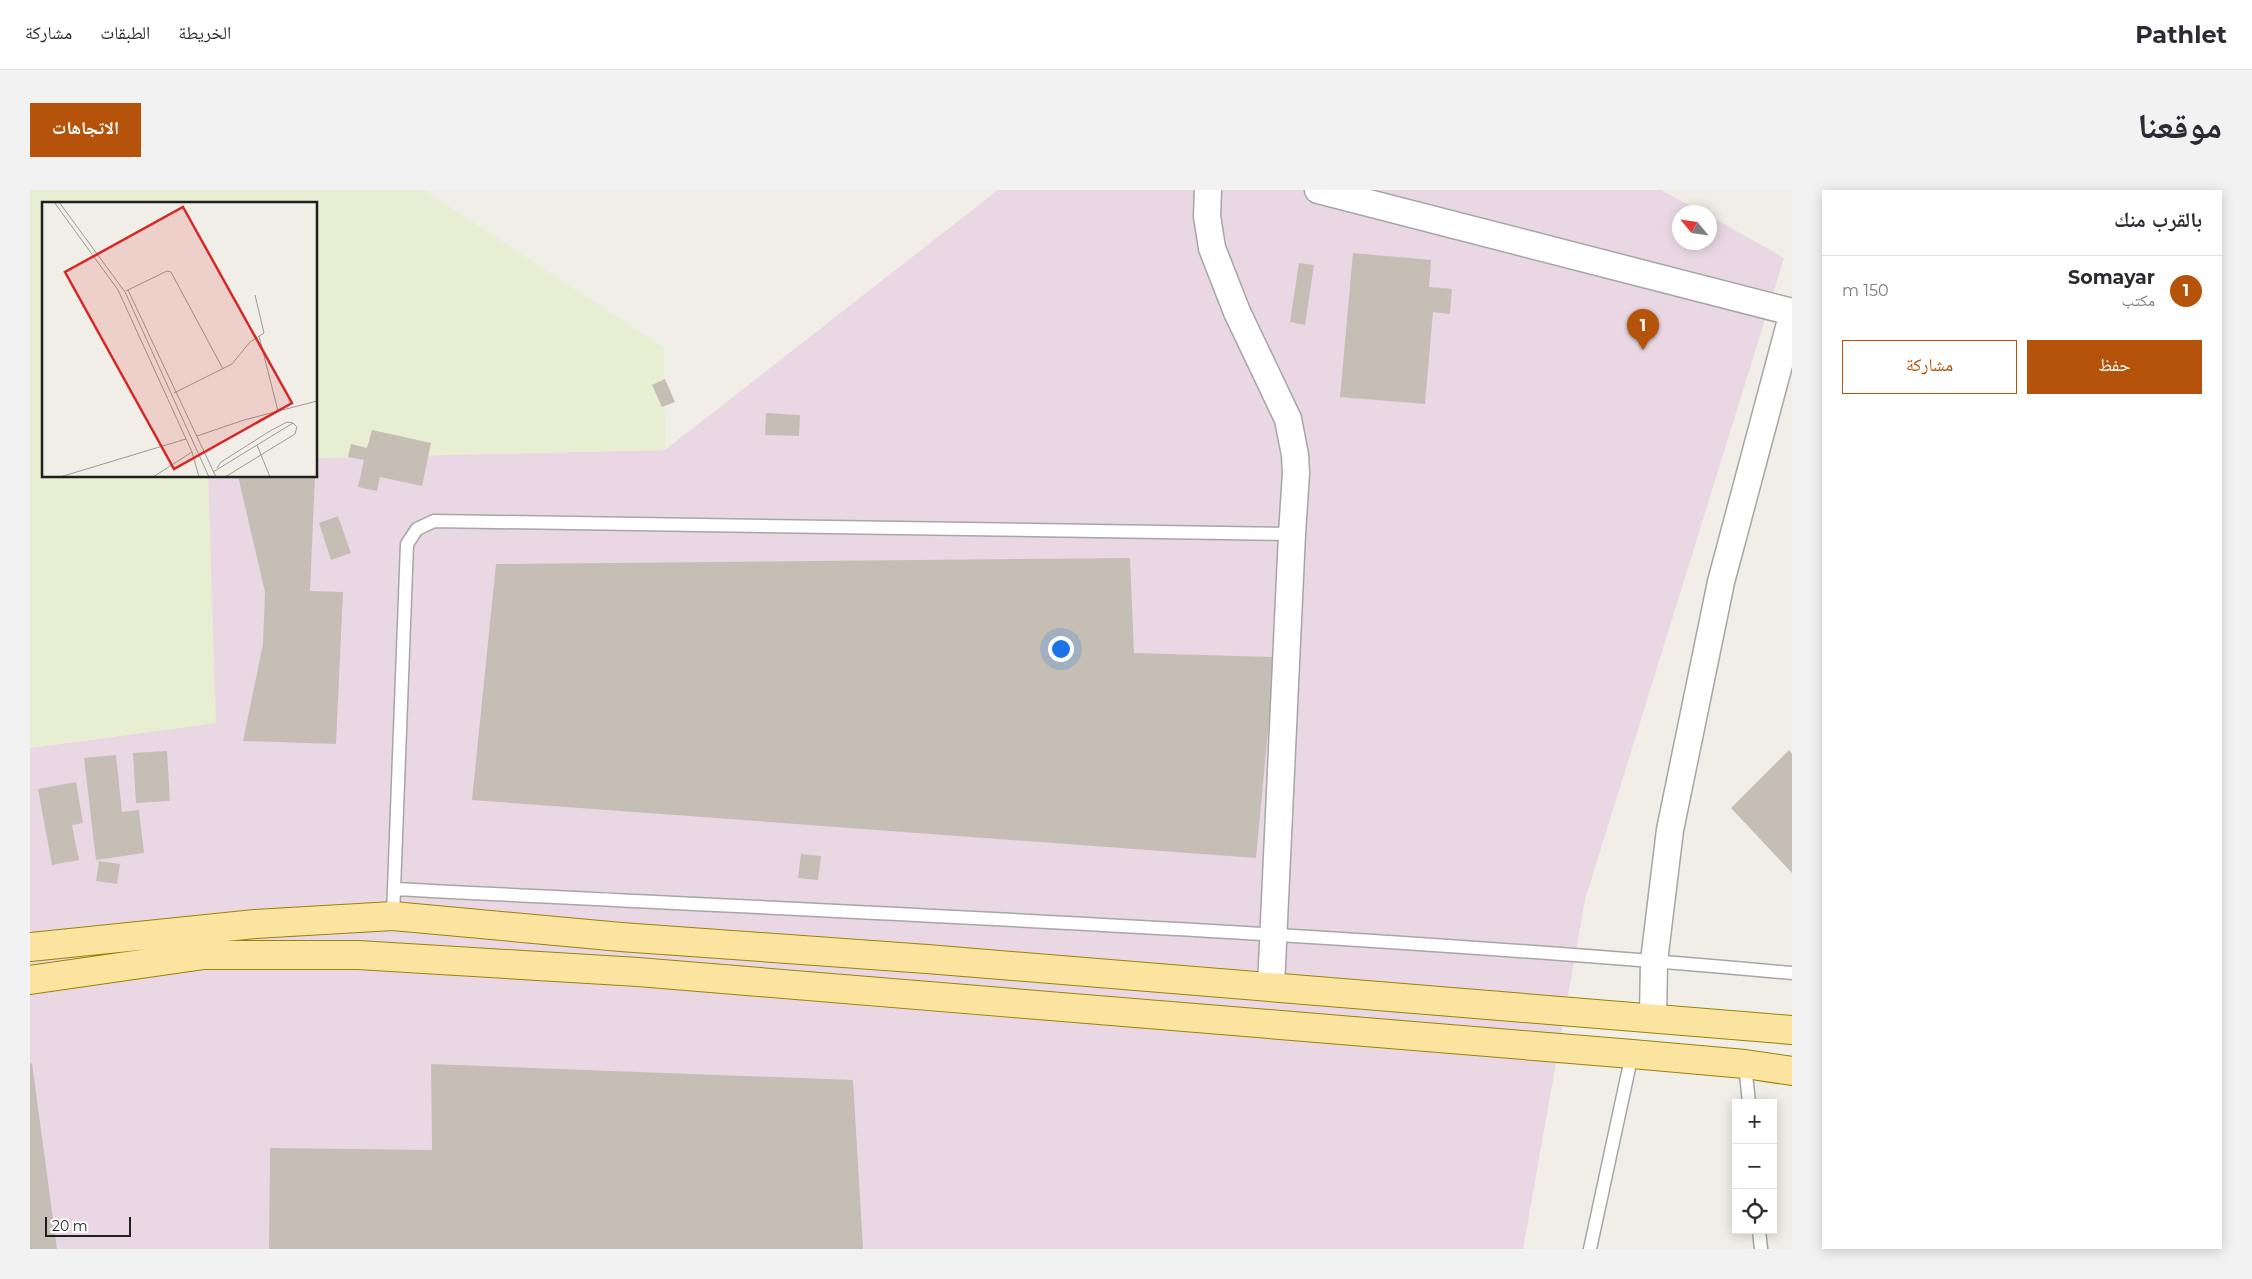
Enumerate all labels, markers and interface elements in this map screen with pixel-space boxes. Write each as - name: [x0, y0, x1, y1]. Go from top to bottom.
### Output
- text: Pathlet: [2135, 20, 2227, 49]
- text: مشاركة: [25, 22, 72, 44]
- text: الطبقات: [100, 22, 150, 44]
- text: الخريطة: [178, 22, 231, 44]
- button: الاتجاهات: [30, 103, 141, 157]
- text: موقعنا: [2137, 104, 2222, 147]
- inset map: [42, 202, 318, 478]
- north arrow: [1672, 205, 1717, 250]
- text: بالقرب منك: [2114, 207, 2202, 232]
- text: Somayar: [2068, 266, 2155, 289]
- text: 150 m: [1842, 281, 1889, 300]
- text: 1: [2183, 281, 2189, 300]
- text: مكتب: [2122, 291, 2155, 310]
- pin: 1: [1627, 309, 1659, 350]
- button: مشاركة: [1842, 340, 2017, 394]
- button: حفظ: [2027, 340, 2202, 394]
- your location: [1048, 636, 1074, 662]
- map controls: [1732, 1099, 1777, 1234]
- button: +: [1732, 1099, 1777, 1144]
- button: −: [1732, 1144, 1777, 1189]
- button: locate: [1732, 1189, 1777, 1234]
- scale bar: [45, 1214, 131, 1237]
- text: 20 m: [52, 1217, 88, 1235]

